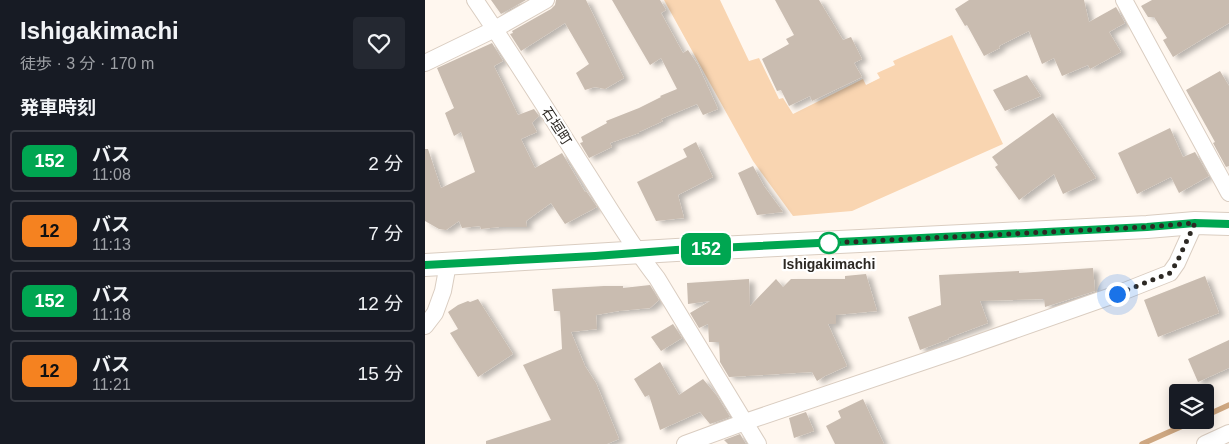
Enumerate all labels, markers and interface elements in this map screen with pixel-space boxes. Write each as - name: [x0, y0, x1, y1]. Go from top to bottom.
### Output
- text: Ishigakimachi: [20, 17, 179, 44]
- button: heart: [353, 17, 405, 69]
- text: 徒歩 · 3 分 · 170 m: [20, 55, 154, 72]
- text: 発車時刻: [20, 97, 96, 118]
- street label: 石垣町: [539, 104, 575, 148]
- text: バス: [92, 144, 130, 165]
- text: 152: [34, 151, 65, 171]
- text: 2 分: [368, 153, 403, 174]
- text: 11:08: [92, 166, 131, 183]
- text: バス: [92, 214, 130, 235]
- text: 12: [39, 221, 60, 241]
- text: 7 分: [368, 223, 403, 244]
- marker: Ishigakimachi: [818, 232, 840, 254]
- line badge: 152: [677, 233, 735, 265]
- text: 11:13: [92, 236, 131, 253]
- text: 152: [691, 239, 721, 259]
- place label: Ishigakimachi: [783, 256, 875, 272]
- your location: [1105, 282, 1130, 307]
- text: バス: [92, 284, 130, 305]
- text: 152: [34, 291, 65, 311]
- text: 12 分: [358, 293, 403, 314]
- text: 11:18: [92, 306, 131, 323]
- text: バス: [92, 354, 130, 375]
- text: 12: [39, 361, 60, 381]
- text: 15 分: [358, 363, 403, 384]
- text: 11:21: [92, 376, 131, 393]
- map controls: [1169, 384, 1214, 429]
- button: layers: [1169, 384, 1214, 429]

